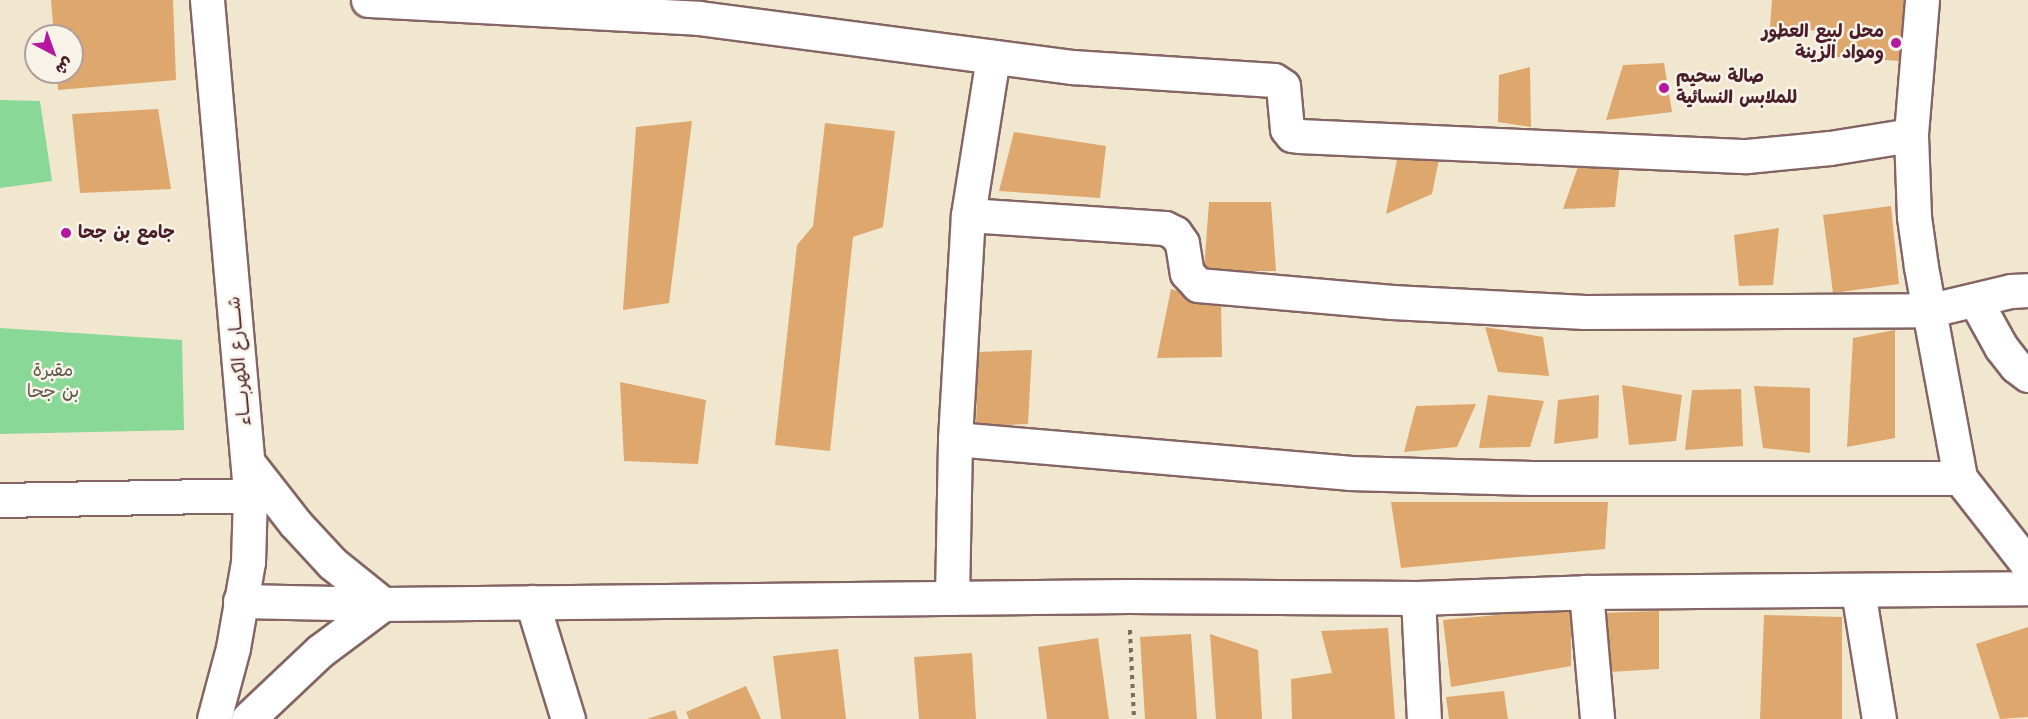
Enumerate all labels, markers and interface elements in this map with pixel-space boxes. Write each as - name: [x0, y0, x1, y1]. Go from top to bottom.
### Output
- place label: محل لبيع العطور ومواد الزينة: [1762, 22, 1884, 64]
- north arrow: [24, 24, 84, 84]
- marker: محل لبيع العطور ومواد الزينة: [1889, 36, 1903, 50]
- text: ش: [52, 54, 77, 79]
- place label: صالة سحيم للملابس النسائية: [1676, 67, 1797, 110]
- marker: صالة سحيم للملابس النسائية: [1657, 81, 1671, 95]
- place label: جامع بن جحا: [78, 222, 175, 244]
- marker: جامع بن جحا: [59, 226, 73, 240]
- street label: شــــارع الكهربــــاء: [224, 295, 256, 427]
- park label: مقبرة بن جحا: [27, 361, 79, 404]

